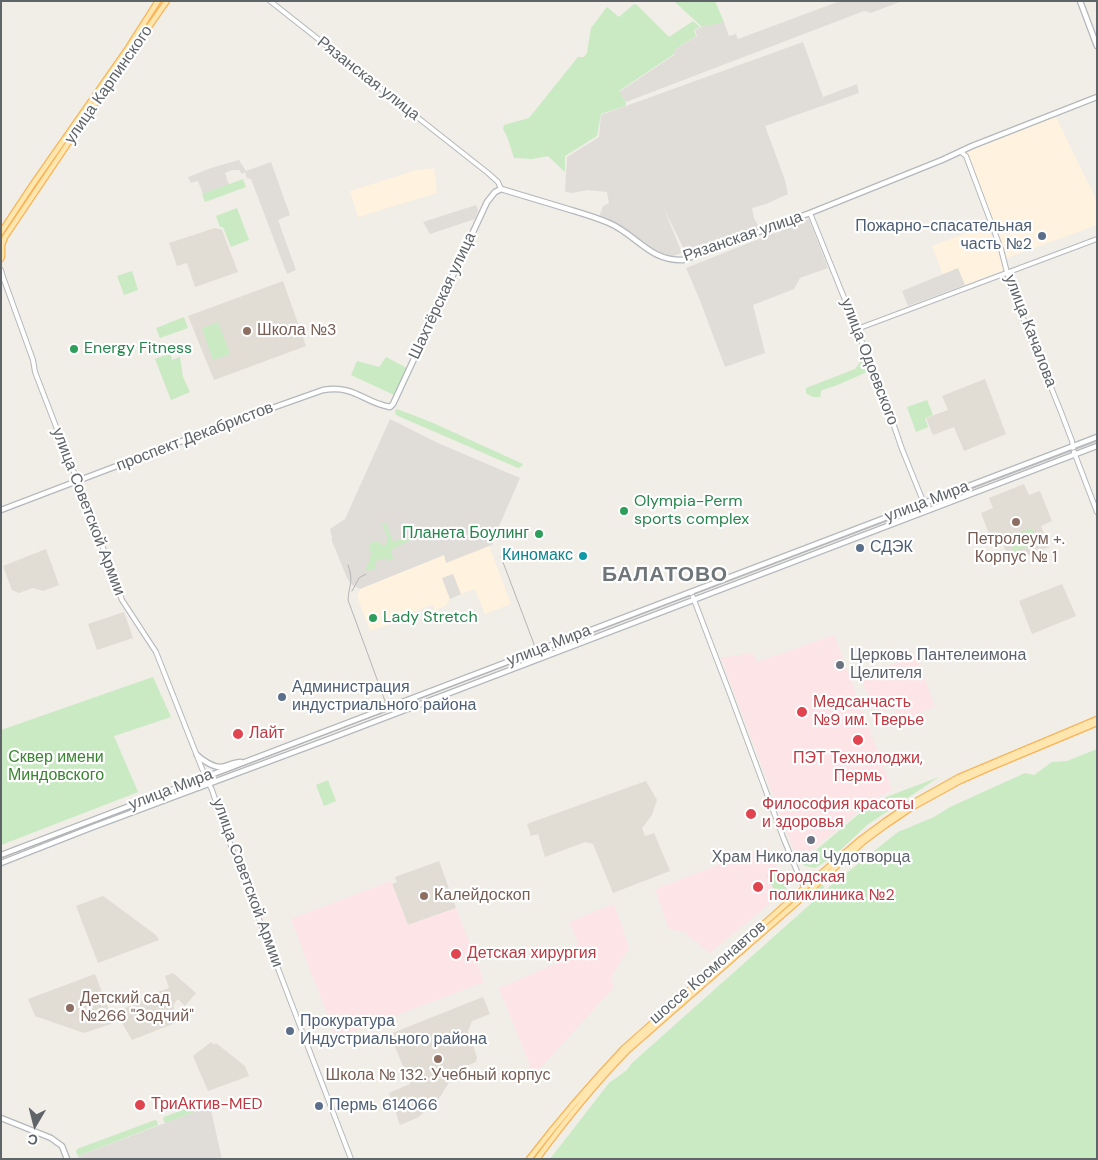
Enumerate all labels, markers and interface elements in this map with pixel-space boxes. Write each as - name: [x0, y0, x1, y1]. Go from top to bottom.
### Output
- street label: улица Карпинского: [61, 22, 157, 148]
- street label: Рязанская улица: [313, 33, 423, 125]
- street label: Рязанская улица: [681, 208, 805, 266]
- place label: Пожарно-спасательная часть №2: [855, 217, 1032, 255]
- street label: Шахтёрская улица: [405, 230, 481, 362]
- marker: Пожарно-спасательная часть №2: [1036, 230, 1048, 242]
- street label: улица Качалова: [1000, 272, 1060, 390]
- street label: улица Одоевского: [836, 296, 902, 428]
- place label: Школа №3: [257, 321, 337, 341]
- marker: Школа №3: [241, 325, 253, 337]
- place label: Energy Fitness: [84, 339, 192, 359]
- marker: Energy Fitness: [68, 343, 80, 355]
- street label: проспект Декабристов: [114, 398, 276, 476]
- street label: улица Советской Армии: [47, 425, 129, 599]
- street label: улица Мира: [882, 477, 972, 527]
- place label: Olympia-Perm sports complex: [634, 492, 749, 530]
- marker: Olympia-Perm sports complex: [618, 505, 630, 517]
- marker: Петролеум +. Корпус № 1: [1010, 516, 1022, 528]
- place label: Планета Боулинг: [402, 524, 529, 544]
- marker: Планета Боулинг: [533, 528, 545, 540]
- place label: Петролеум +. Корпус № 1: [967, 530, 1065, 568]
- place label: СДЭК: [870, 538, 913, 558]
- marker: СДЭК: [854, 542, 866, 554]
- place label: Киномакс: [502, 546, 573, 566]
- marker: Киномакс: [577, 550, 589, 562]
- district label: БАЛАТОВО: [601, 562, 729, 588]
- place label: Lady Stretch: [383, 608, 478, 628]
- marker: Lady Stretch: [367, 612, 379, 624]
- street label: улица Мира: [504, 621, 594, 671]
- place label: Церковь Пантелеимона Целителя: [850, 646, 1026, 684]
- marker: Церковь Пантелеимона Целителя: [834, 659, 846, 671]
- place label: Администрация индустриального района: [292, 678, 476, 716]
- marker: Администрация индустриального района: [276, 691, 288, 703]
- place label: Медсанчасть №9 им. Тверье: [813, 693, 924, 731]
- marker: Медсанчасть №9 им. Тверье: [795, 705, 809, 719]
- place label: Лайт: [249, 724, 285, 744]
- marker: Лайт: [231, 727, 245, 741]
- marker: ПЭТ Технолоджи, Пермь: [851, 733, 865, 747]
- park label: Сквер имени Миндовского: [8, 748, 104, 786]
- place label: ПЭТ Технолоджи, Пермь: [793, 749, 923, 787]
- street label: улица Мира: [126, 765, 216, 815]
- place label: Философия красоты и здоровья: [762, 795, 914, 833]
- street label: улица Советской Армии: [207, 796, 287, 970]
- marker: Философия красоты и здоровья: [744, 807, 758, 821]
- marker: Храм Николая Чудотворца: [805, 834, 817, 846]
- place label: Храм Николая Чудотворца: [712, 848, 910, 868]
- place label: Городская поликлиника №2: [769, 868, 895, 906]
- marker: Городская поликлиника №2: [751, 880, 765, 894]
- place label: Калейдоскоп: [434, 886, 530, 906]
- marker: Калейдоскоп: [418, 890, 430, 902]
- street label: шоссе Космонавтов: [646, 917, 770, 1029]
- place label: Детская хирургия: [467, 944, 596, 964]
- marker: Детская хирургия: [449, 947, 463, 961]
- place label: Детский сад №266 "Зодчий": [80, 989, 194, 1027]
- marker: Детский сад №266 "Зодчий": [64, 1002, 76, 1014]
- place label: Прокуратура Индустриального района: [300, 1012, 487, 1050]
- marker: Прокуратура Индустриального района: [284, 1025, 296, 1037]
- marker: Школа № 132. Учебный корпус: [432, 1053, 444, 1065]
- place label: Школа № 132. Учебный корпус: [326, 1066, 550, 1086]
- place label: ТриАктив-MED: [151, 1095, 262, 1115]
- place label: Пермь 614066: [329, 1096, 438, 1116]
- marker: ТриАктив-MED: [133, 1098, 147, 1112]
- north arrow: [10, 1100, 60, 1150]
- marker: Пермь 614066: [313, 1100, 325, 1112]
- text: С: [27, 1130, 39, 1149]

